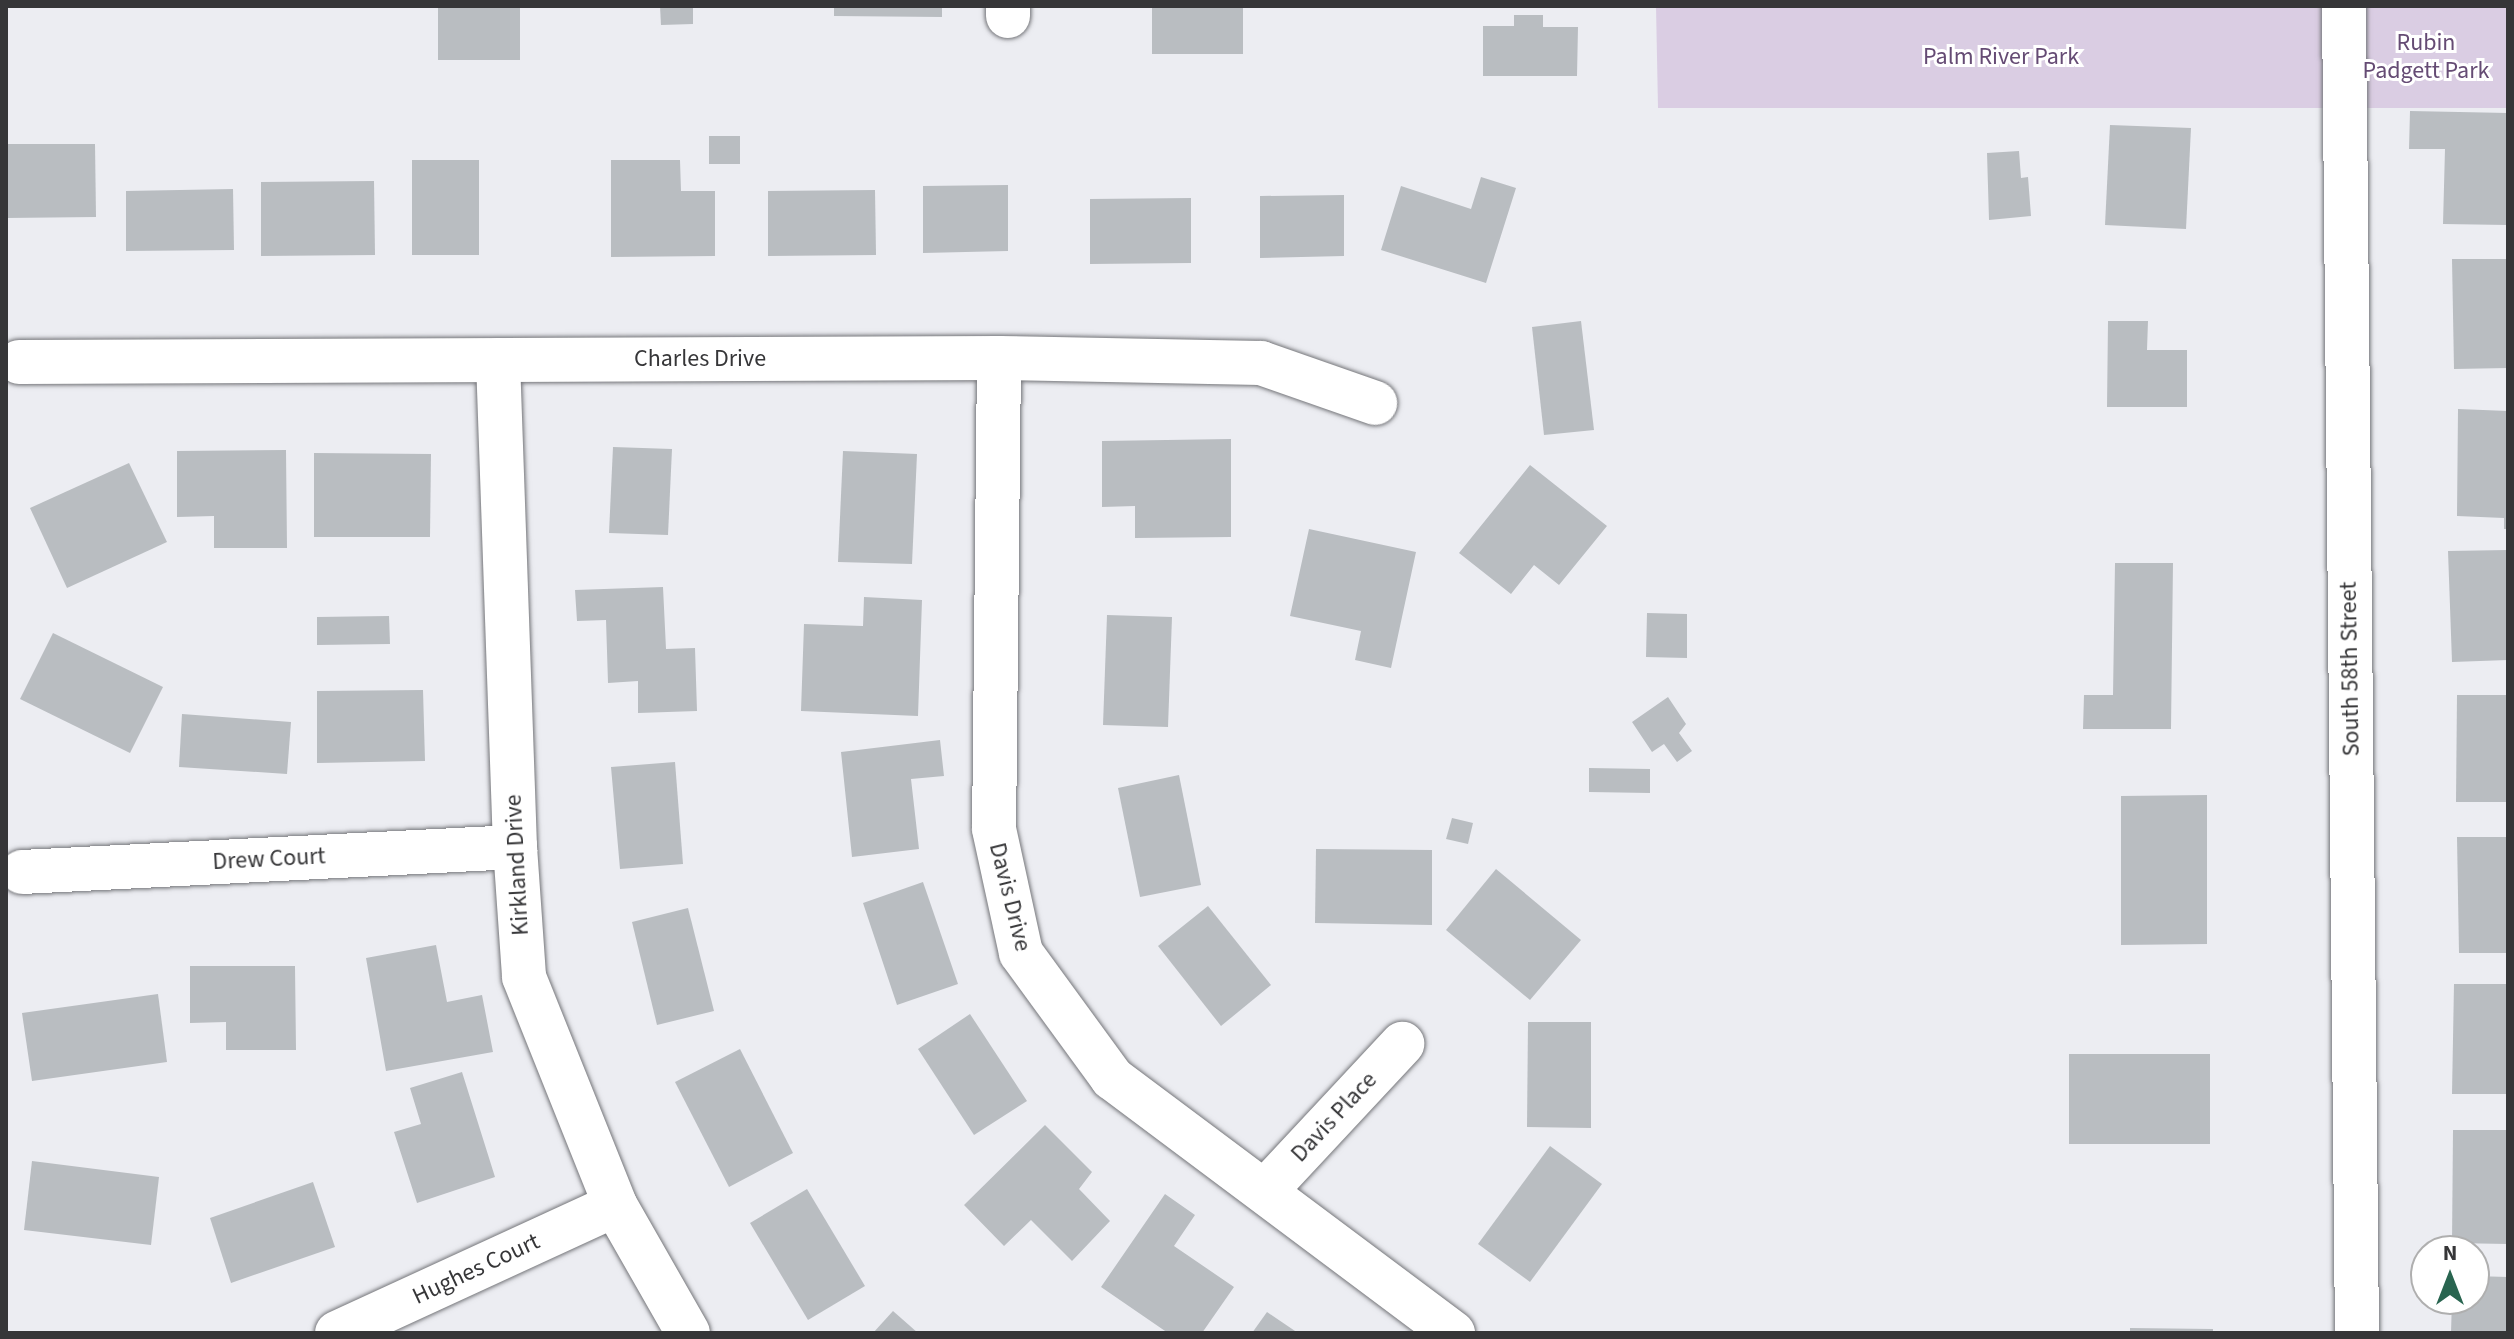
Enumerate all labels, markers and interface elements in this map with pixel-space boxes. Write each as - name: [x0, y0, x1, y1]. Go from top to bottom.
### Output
- park label: Rubin Padgett Park: [2363, 29, 2489, 85]
- park label: Palm River Park: [1923, 43, 2079, 71]
- street label: Charles Drive: [634, 345, 766, 373]
- street label: South 58th Street: [2334, 581, 2366, 757]
- street label: Kirkland Drive: [499, 794, 535, 936]
- street label: Davis Drive: [983, 840, 1037, 954]
- street label: Drew Court: [212, 842, 326, 876]
- street label: Davis Place: [1285, 1066, 1383, 1168]
- street label: Hughes Court: [408, 1227, 544, 1311]
- north arrow: [2410, 1235, 2490, 1315]
- text: N: [2443, 1237, 2457, 1269]

